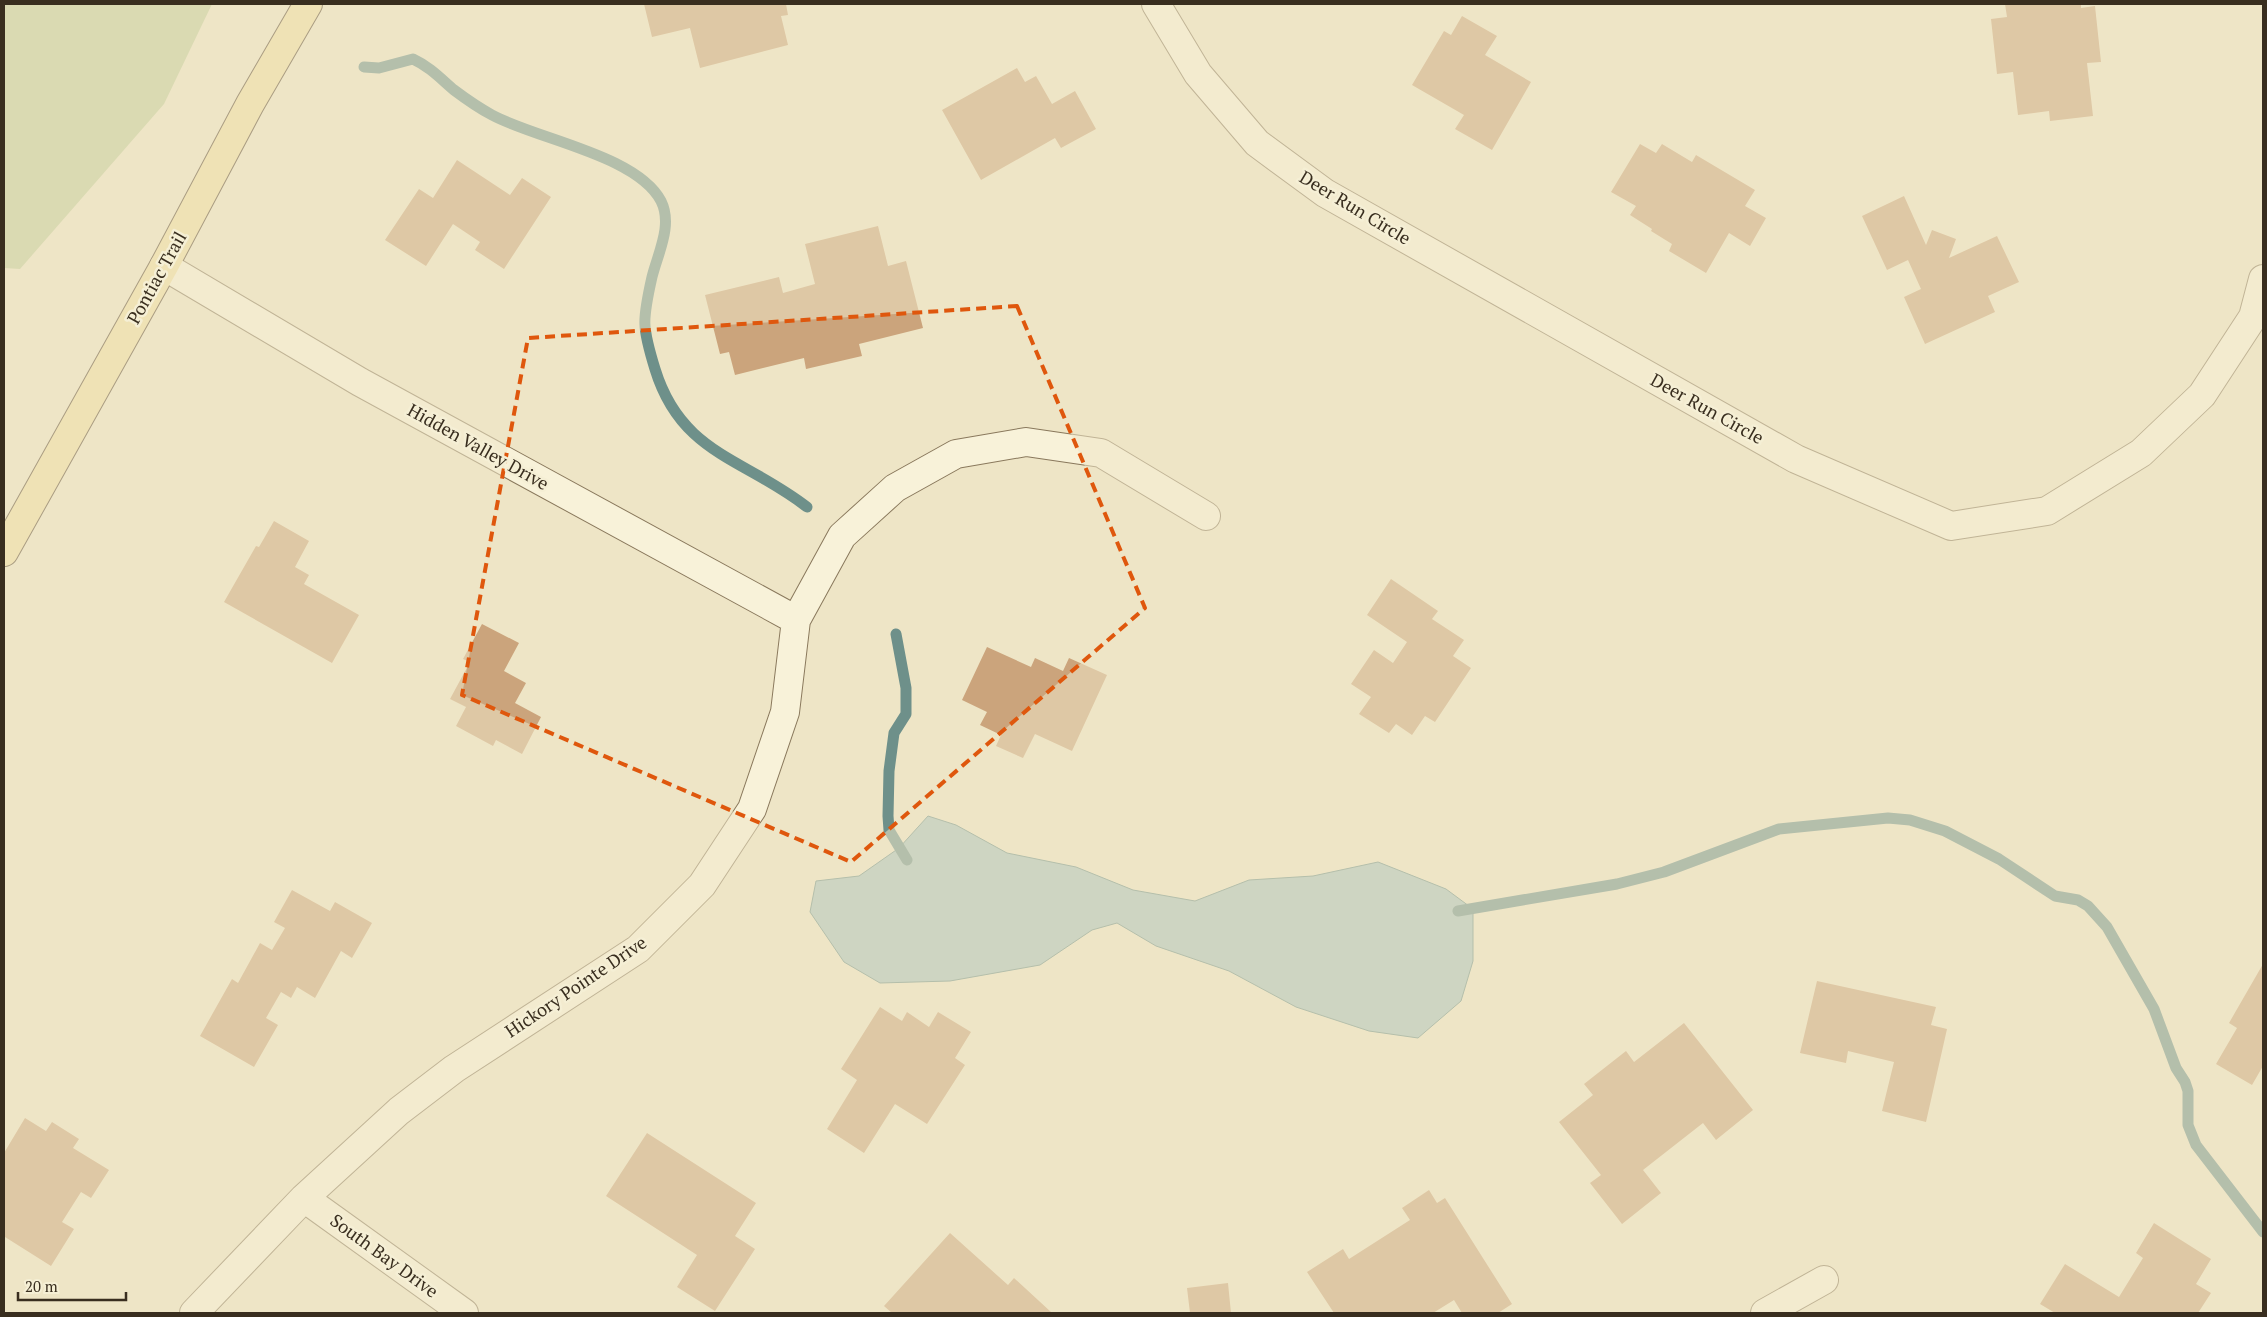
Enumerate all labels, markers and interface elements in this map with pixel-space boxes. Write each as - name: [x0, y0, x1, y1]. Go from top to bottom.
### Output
- street label: Deer Run Circle: [1295, 164, 1416, 250]
- street label: Pontiac Trail: [121, 227, 191, 328]
- street label: Deer Run Circle: [1647, 367, 1768, 449]
- street label: Hidden Valley Drive: [404, 397, 553, 495]
- street label: Hickory Pointe Drive: [500, 930, 651, 1043]
- street label: South Bay Drive: [326, 1208, 443, 1303]
- scale bar: [18, 1270, 125, 1302]
- text: 20 m: [25, 1276, 58, 1296]

